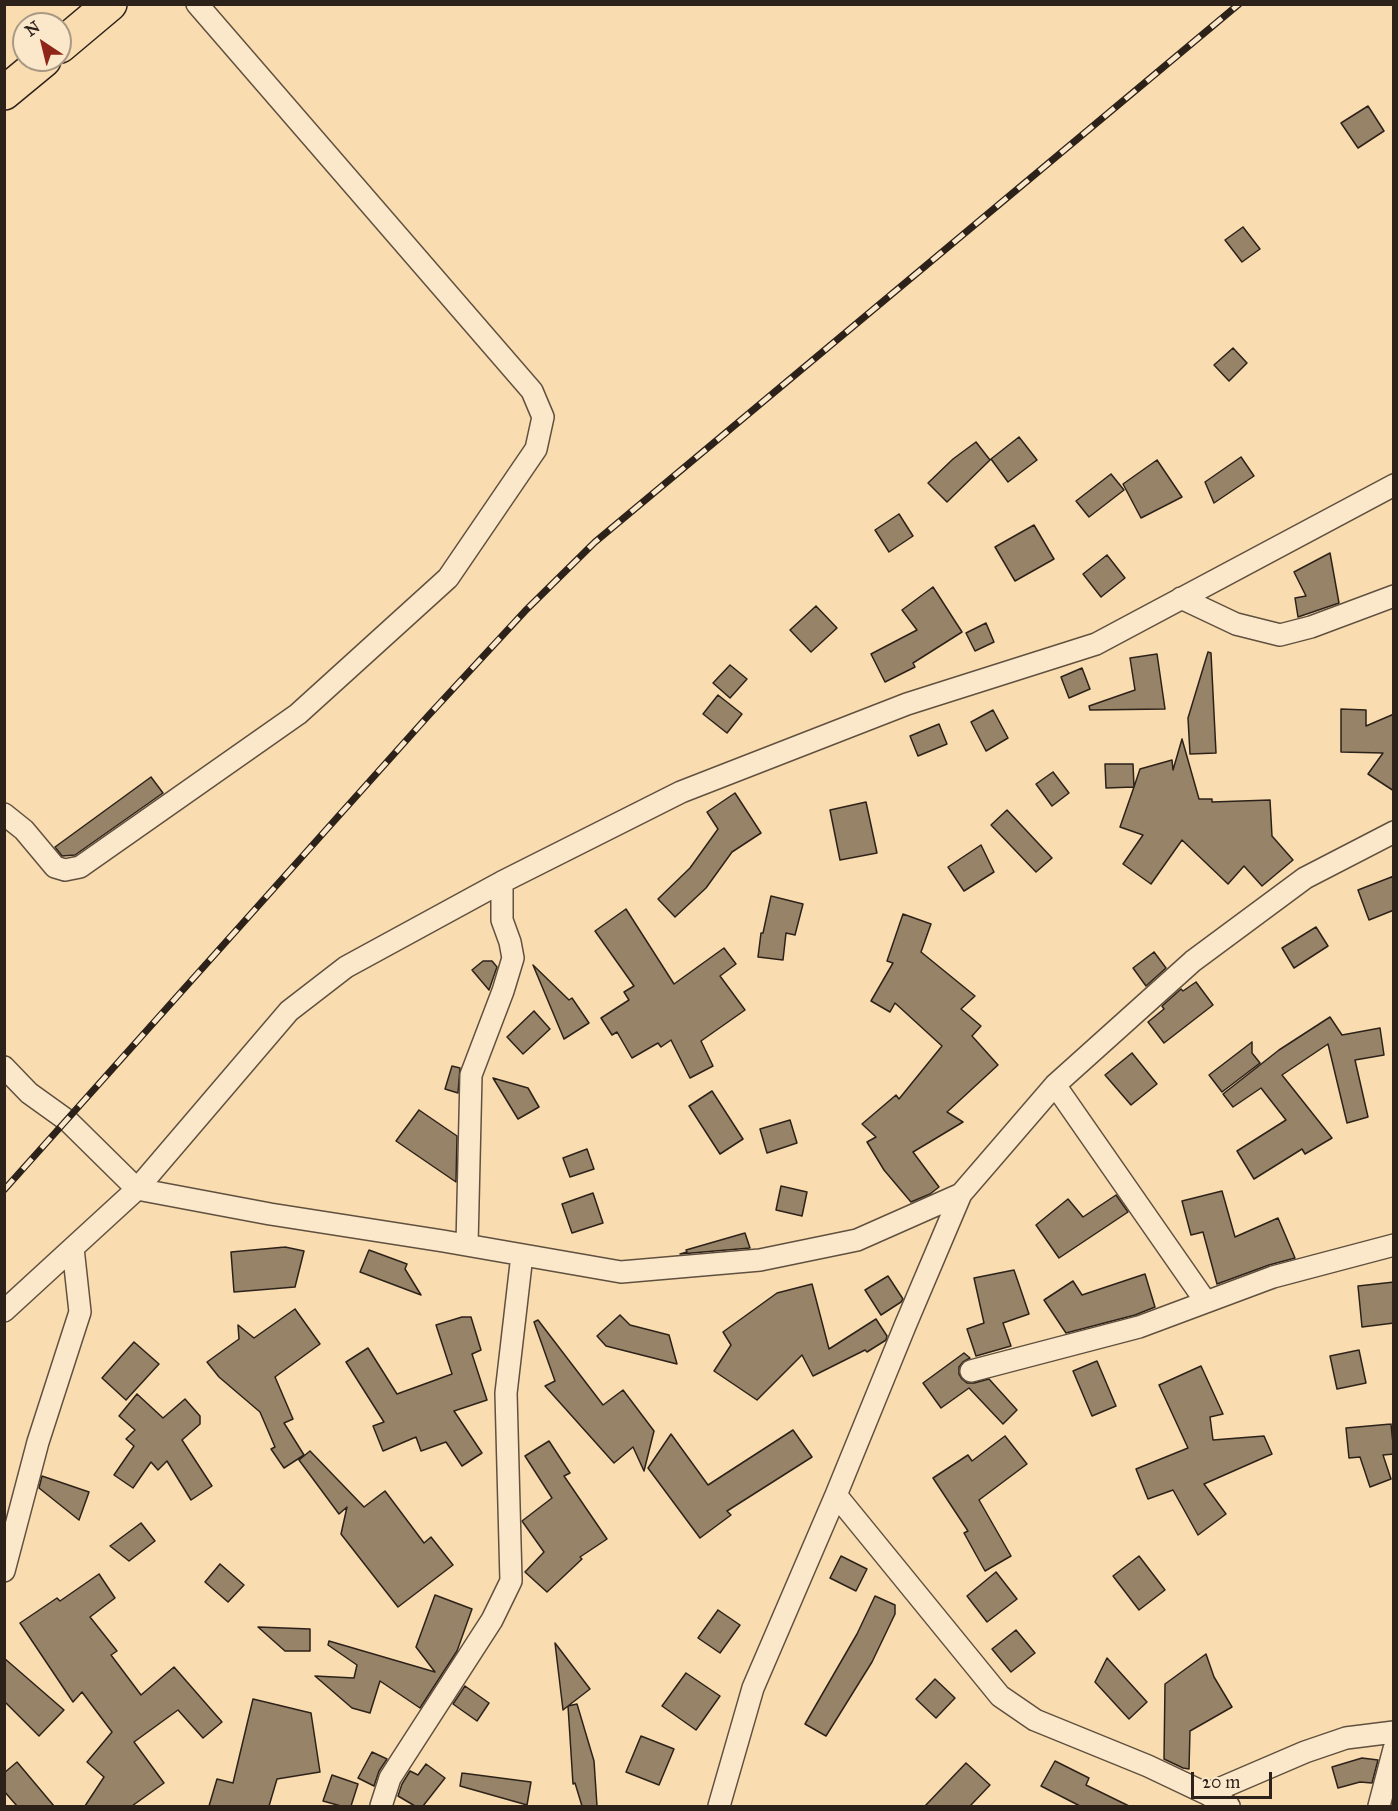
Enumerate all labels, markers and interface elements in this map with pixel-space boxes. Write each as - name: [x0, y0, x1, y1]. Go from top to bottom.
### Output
- north arrow: [12, 12, 72, 72]
- text: N: [22, 17, 44, 40]
- scale bar: [1194, 1760, 1275, 1798]
- text: 20 m: [1202, 1771, 1240, 1793]

